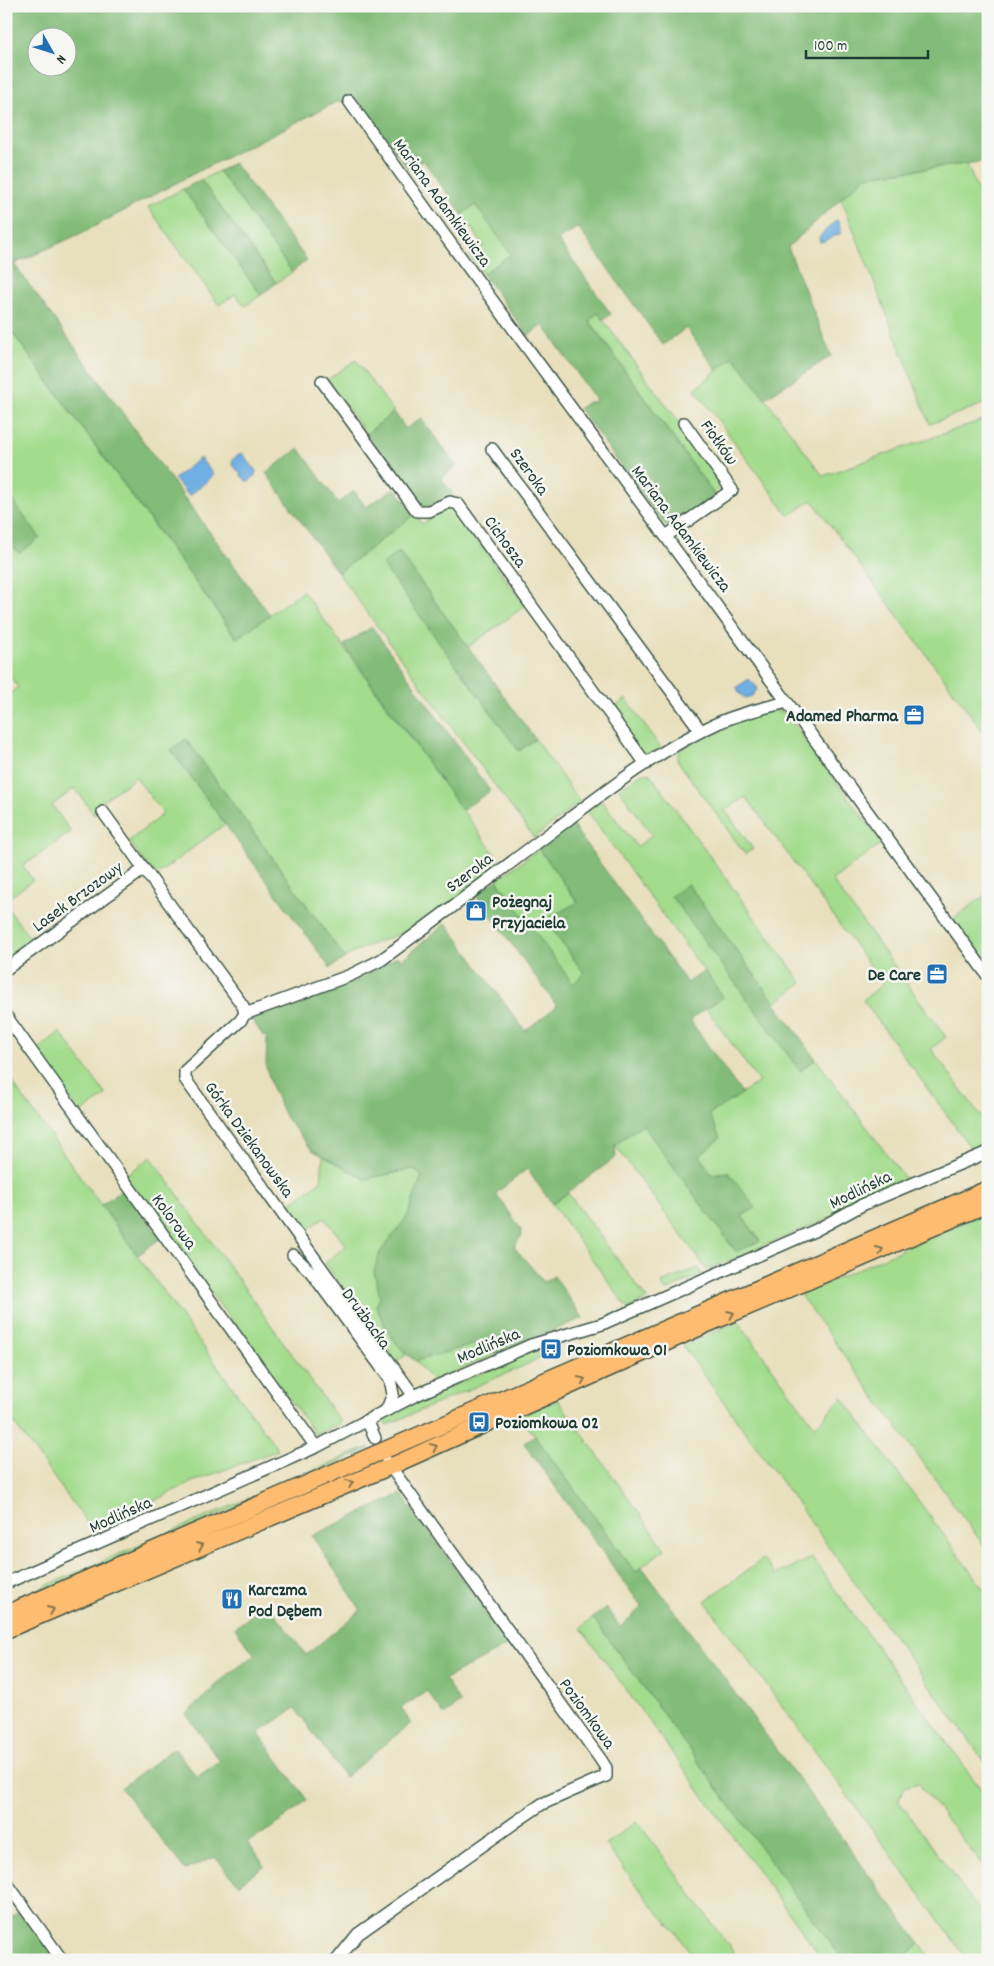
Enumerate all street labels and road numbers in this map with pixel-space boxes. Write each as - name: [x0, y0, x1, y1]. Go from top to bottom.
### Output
- street label: Mariana Adamkiewicza: [386, 134, 496, 273]
- street label: Fiołków: [693, 416, 743, 471]
- street label: Szeroka: [502, 444, 554, 502]
- street label: Mariana Adamkiewicza: [624, 461, 736, 599]
- street label: Cichosza: [477, 511, 532, 574]
- street label: Szeroka: [442, 848, 500, 900]
- street label: Lasek Brzozowy: [28, 856, 130, 939]
- street label: Górka Dziekanowska: [197, 1077, 299, 1204]
- street label: Modlińska: [826, 1165, 897, 1217]
- street label: Kolorowa: [144, 1189, 202, 1256]
- street label: Drużbacka: [334, 1284, 396, 1356]
- street label: Modlińska: [454, 1323, 525, 1372]
- street label: Modlińska: [86, 1491, 157, 1541]
- street label: Poziomkowa: [552, 1674, 621, 1755]

